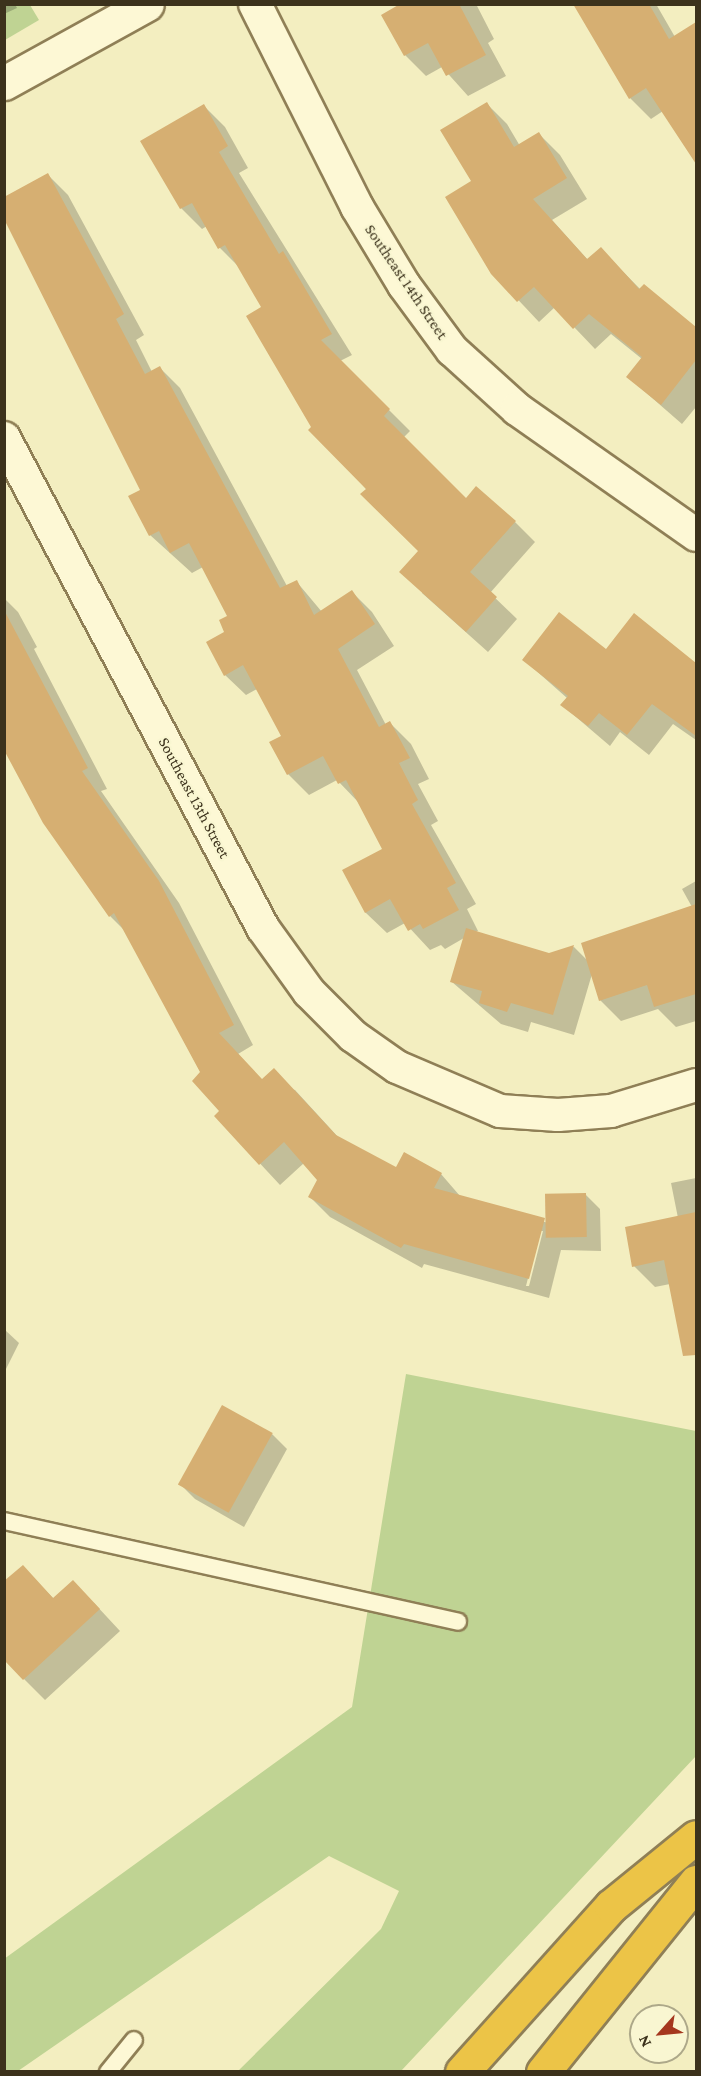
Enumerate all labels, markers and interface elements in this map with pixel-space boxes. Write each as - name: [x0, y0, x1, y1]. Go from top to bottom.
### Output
- street label: Southeast 14th Street: [360, 221, 452, 343]
- street label: Southeast 13th Street: [154, 734, 234, 862]
- north arrow: [629, 2004, 689, 2064]
- text: N: [634, 2033, 654, 2050]

